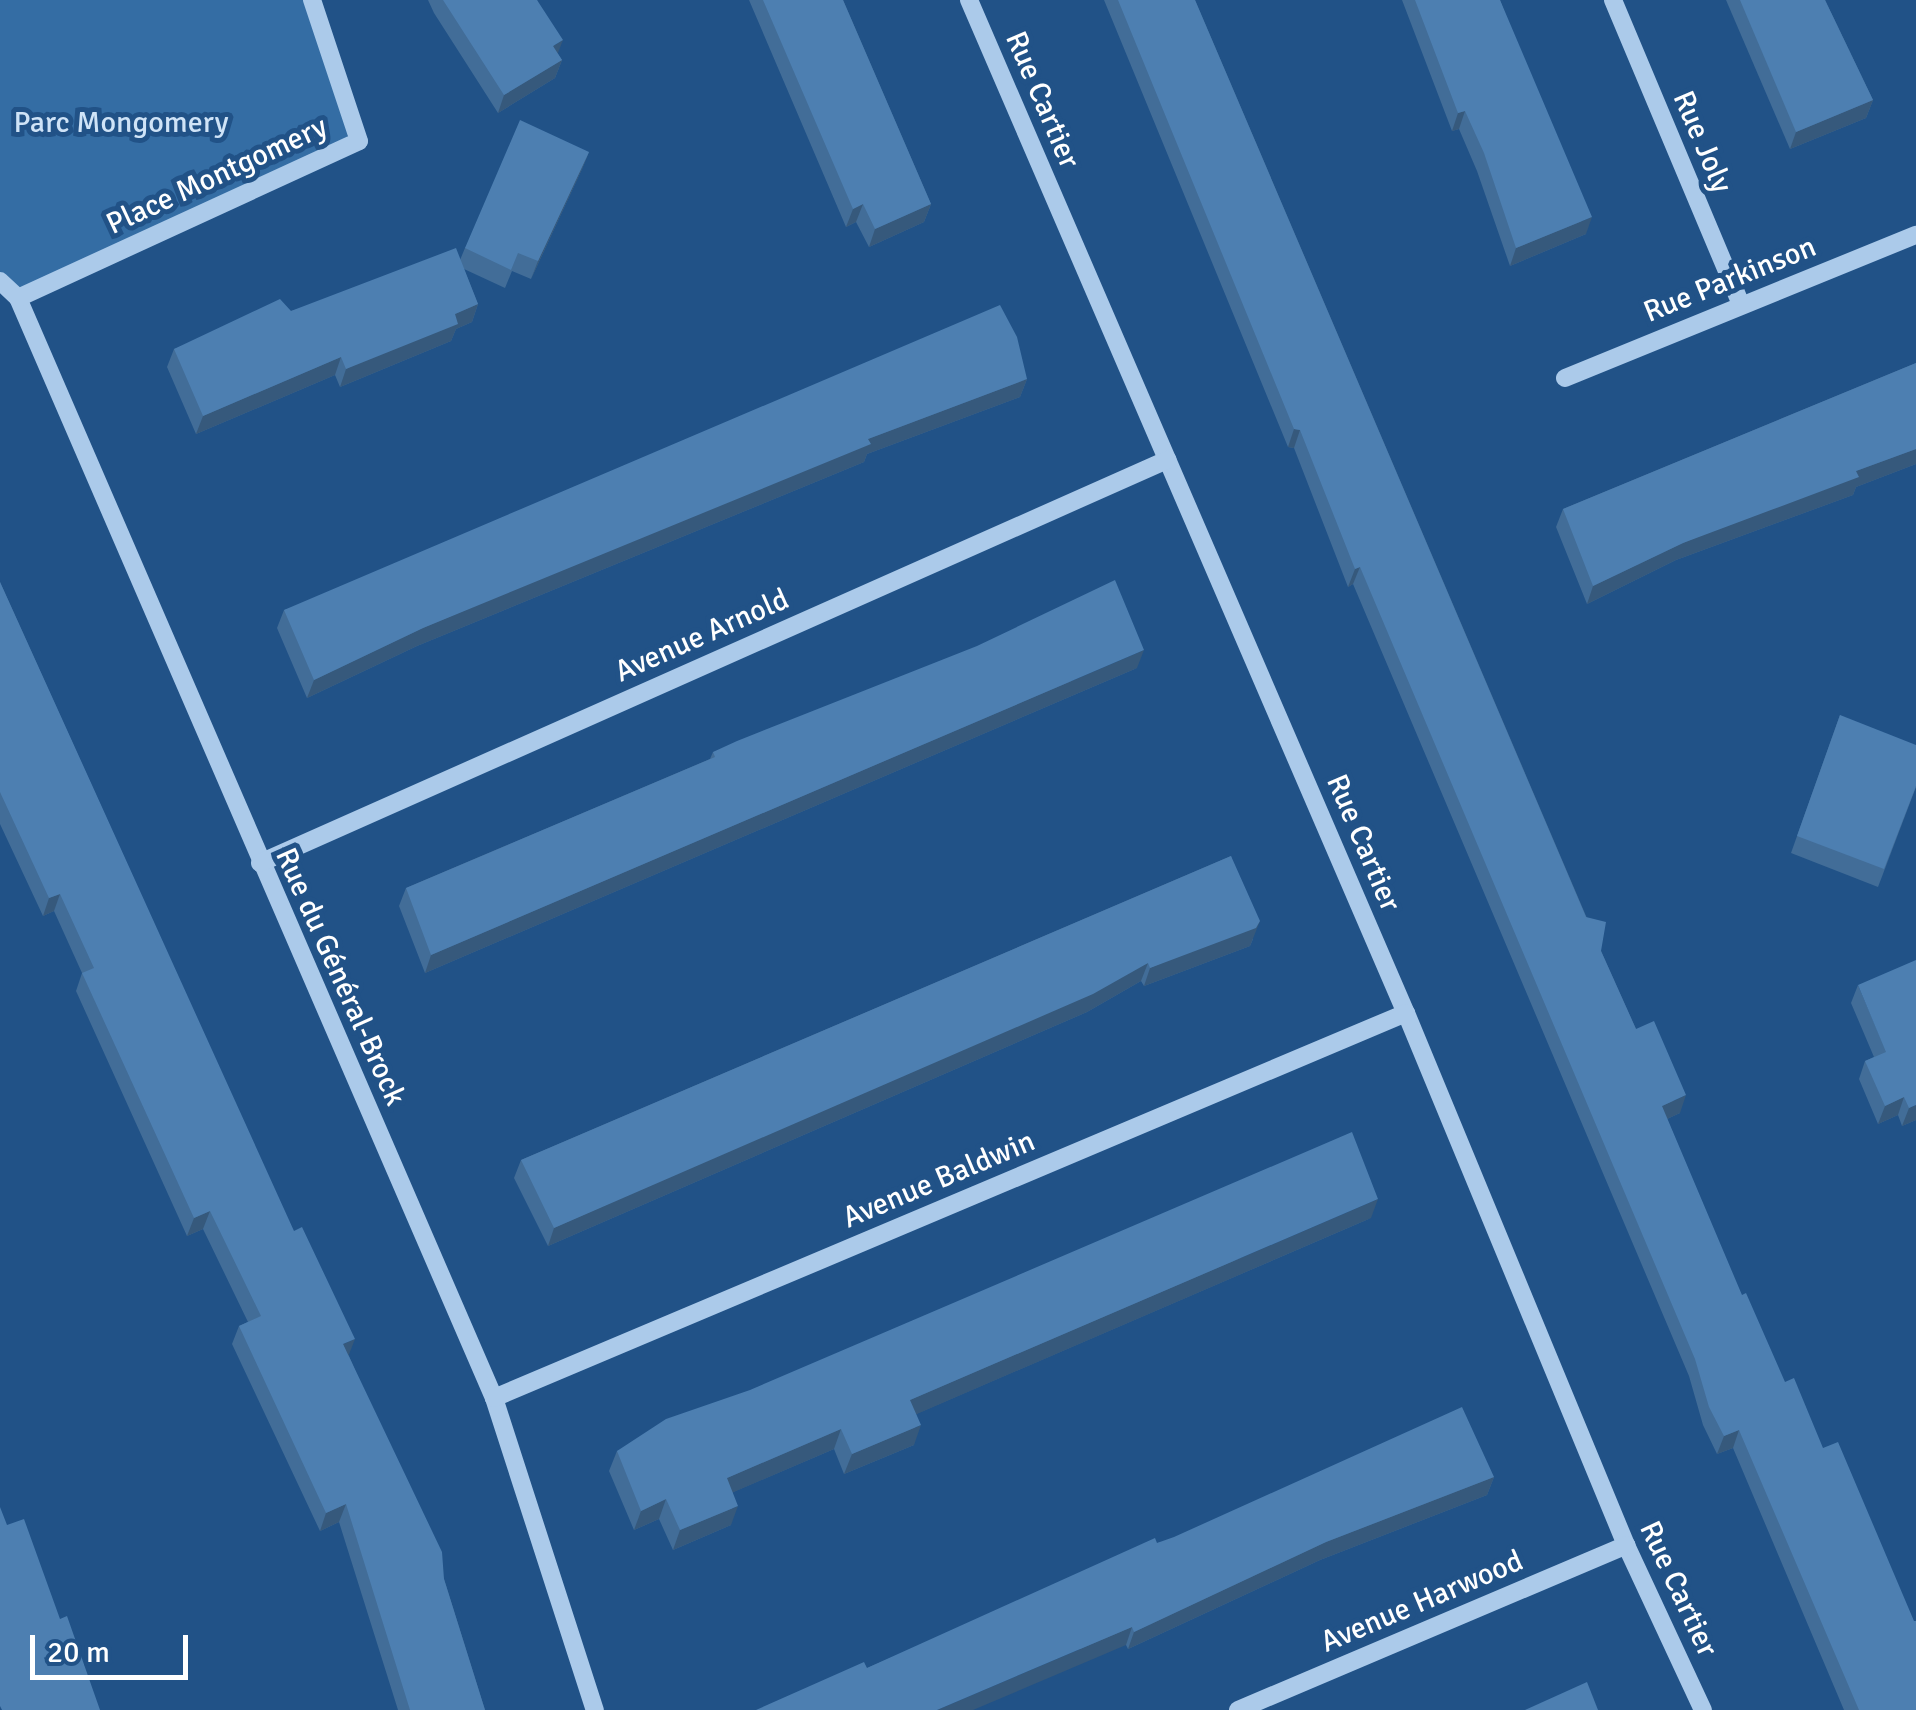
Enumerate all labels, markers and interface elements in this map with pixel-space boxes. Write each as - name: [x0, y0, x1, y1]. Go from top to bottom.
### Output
- street label: Rue Cartier: [997, 26, 1087, 174]
- street label: Rue Joly: [1665, 86, 1739, 198]
- park label: Parc Mongomery: [13, 105, 229, 141]
- street label: Place Montgomery: [101, 109, 333, 243]
- street label: Rue Parkinson: [1639, 229, 1821, 331]
- street label: Avenue Arnold: [610, 582, 794, 690]
- street label: Rue Cartier: [1318, 769, 1408, 917]
- street label: Rue du Général-Brock: [267, 843, 413, 1111]
- street label: Avenue Baldwin: [838, 1123, 1040, 1237]
- street label: Rue Cartier: [1631, 1516, 1725, 1662]
- street label: Avenue Harwood: [1316, 1543, 1528, 1661]
- scale bar: [35, 1615, 192, 1677]
- text: 20 m: [47, 1634, 110, 1671]

